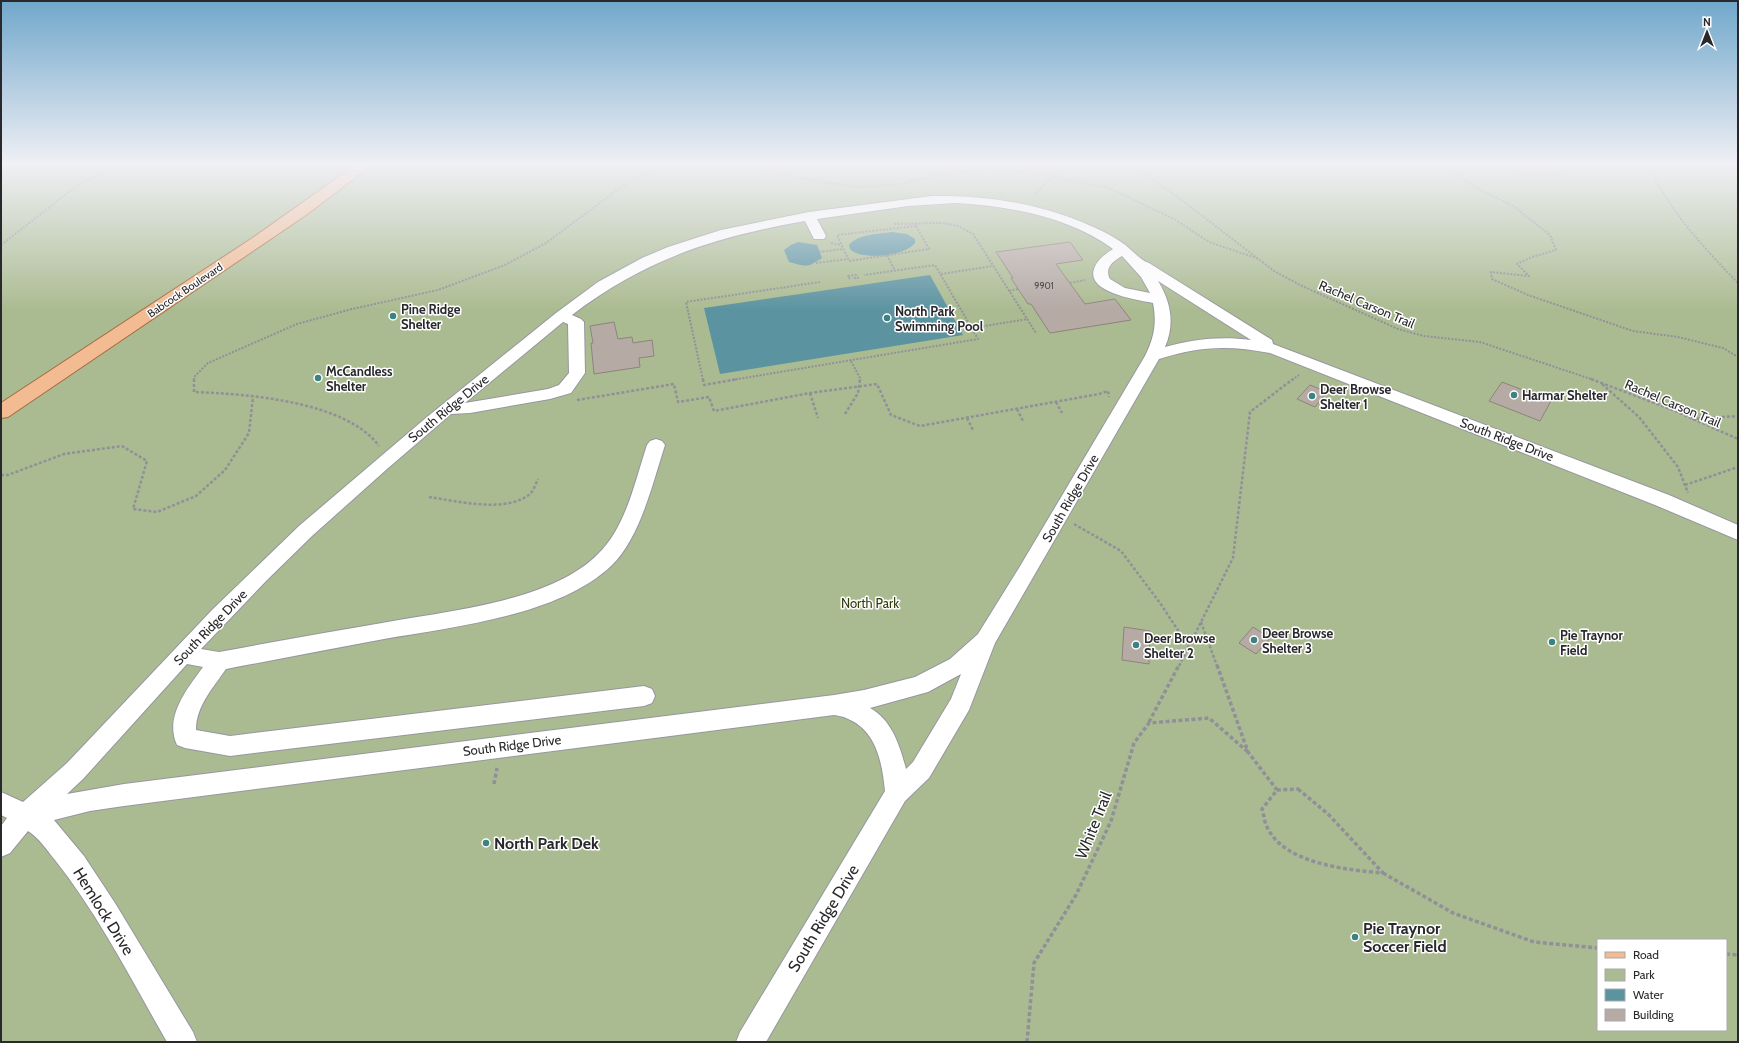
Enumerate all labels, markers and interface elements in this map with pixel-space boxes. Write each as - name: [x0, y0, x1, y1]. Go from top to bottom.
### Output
- north arrow: [1687, 12, 1727, 52]
- text: N: [1703, 15, 1711, 29]
- street label: Babcock Boulevard: [145, 260, 225, 320]
- street label: Rachel Carson Trail: [1317, 277, 1417, 331]
- house number: 9901: [1034, 280, 1054, 291]
- place label: Pine Ridge Shelter: [401, 301, 461, 332]
- place label: North Park Swimming Pool: [895, 303, 984, 334]
- marker: Pine Ridge Shelter: [388, 311, 398, 321]
- marker: North Park Swimming Pool: [882, 313, 892, 323]
- place label: McCandless Shelter: [326, 363, 393, 394]
- street label: South Ridge Drive: [405, 370, 492, 445]
- marker: McCandless Shelter: [313, 373, 323, 383]
- street label: Rachel Carson Trail: [1623, 376, 1723, 430]
- place label: Deer Browse Shelter 1: [1320, 381, 1391, 412]
- place label: Harmar Shelter: [1522, 387, 1608, 403]
- marker: Harmar Shelter: [1509, 390, 1519, 400]
- marker: Deer Browse Shelter 1: [1307, 391, 1317, 401]
- street label: South Ridge Drive: [1458, 414, 1556, 464]
- street label: South Ridge Drive: [1038, 451, 1102, 545]
- street label: South Ridge Drive: [170, 586, 250, 668]
- park label: North Park: [841, 595, 899, 611]
- place label: Deer Browse Shelter 3: [1262, 625, 1333, 656]
- place label: Pie Traynor Field: [1560, 627, 1624, 658]
- place label: Deer Browse Shelter 2: [1144, 630, 1215, 661]
- marker: Deer Browse Shelter 3: [1249, 635, 1259, 645]
- marker: Pie Traynor Field: [1547, 637, 1557, 647]
- marker: Deer Browse Shelter 2: [1131, 640, 1141, 650]
- street label: South Ridge Drive: [462, 731, 562, 759]
- street label: White Trail: [1071, 788, 1116, 862]
- place label: North Park Dek: [494, 834, 599, 853]
- marker: North Park Dek: [481, 838, 491, 848]
- street label: South Ridge Drive: [784, 861, 863, 975]
- street label: Hemlock Drive: [69, 864, 138, 959]
- place label: Pie Traynor Soccer Field: [1363, 919, 1447, 956]
- marker: Pie Traynor Soccer Field: [1350, 932, 1360, 942]
- legend: [1597, 939, 1727, 1031]
- text: Road: [1633, 947, 1659, 962]
- text: Park: [1633, 967, 1655, 982]
- text: Water: [1633, 987, 1664, 1002]
- text: Building: [1633, 1007, 1675, 1022]

